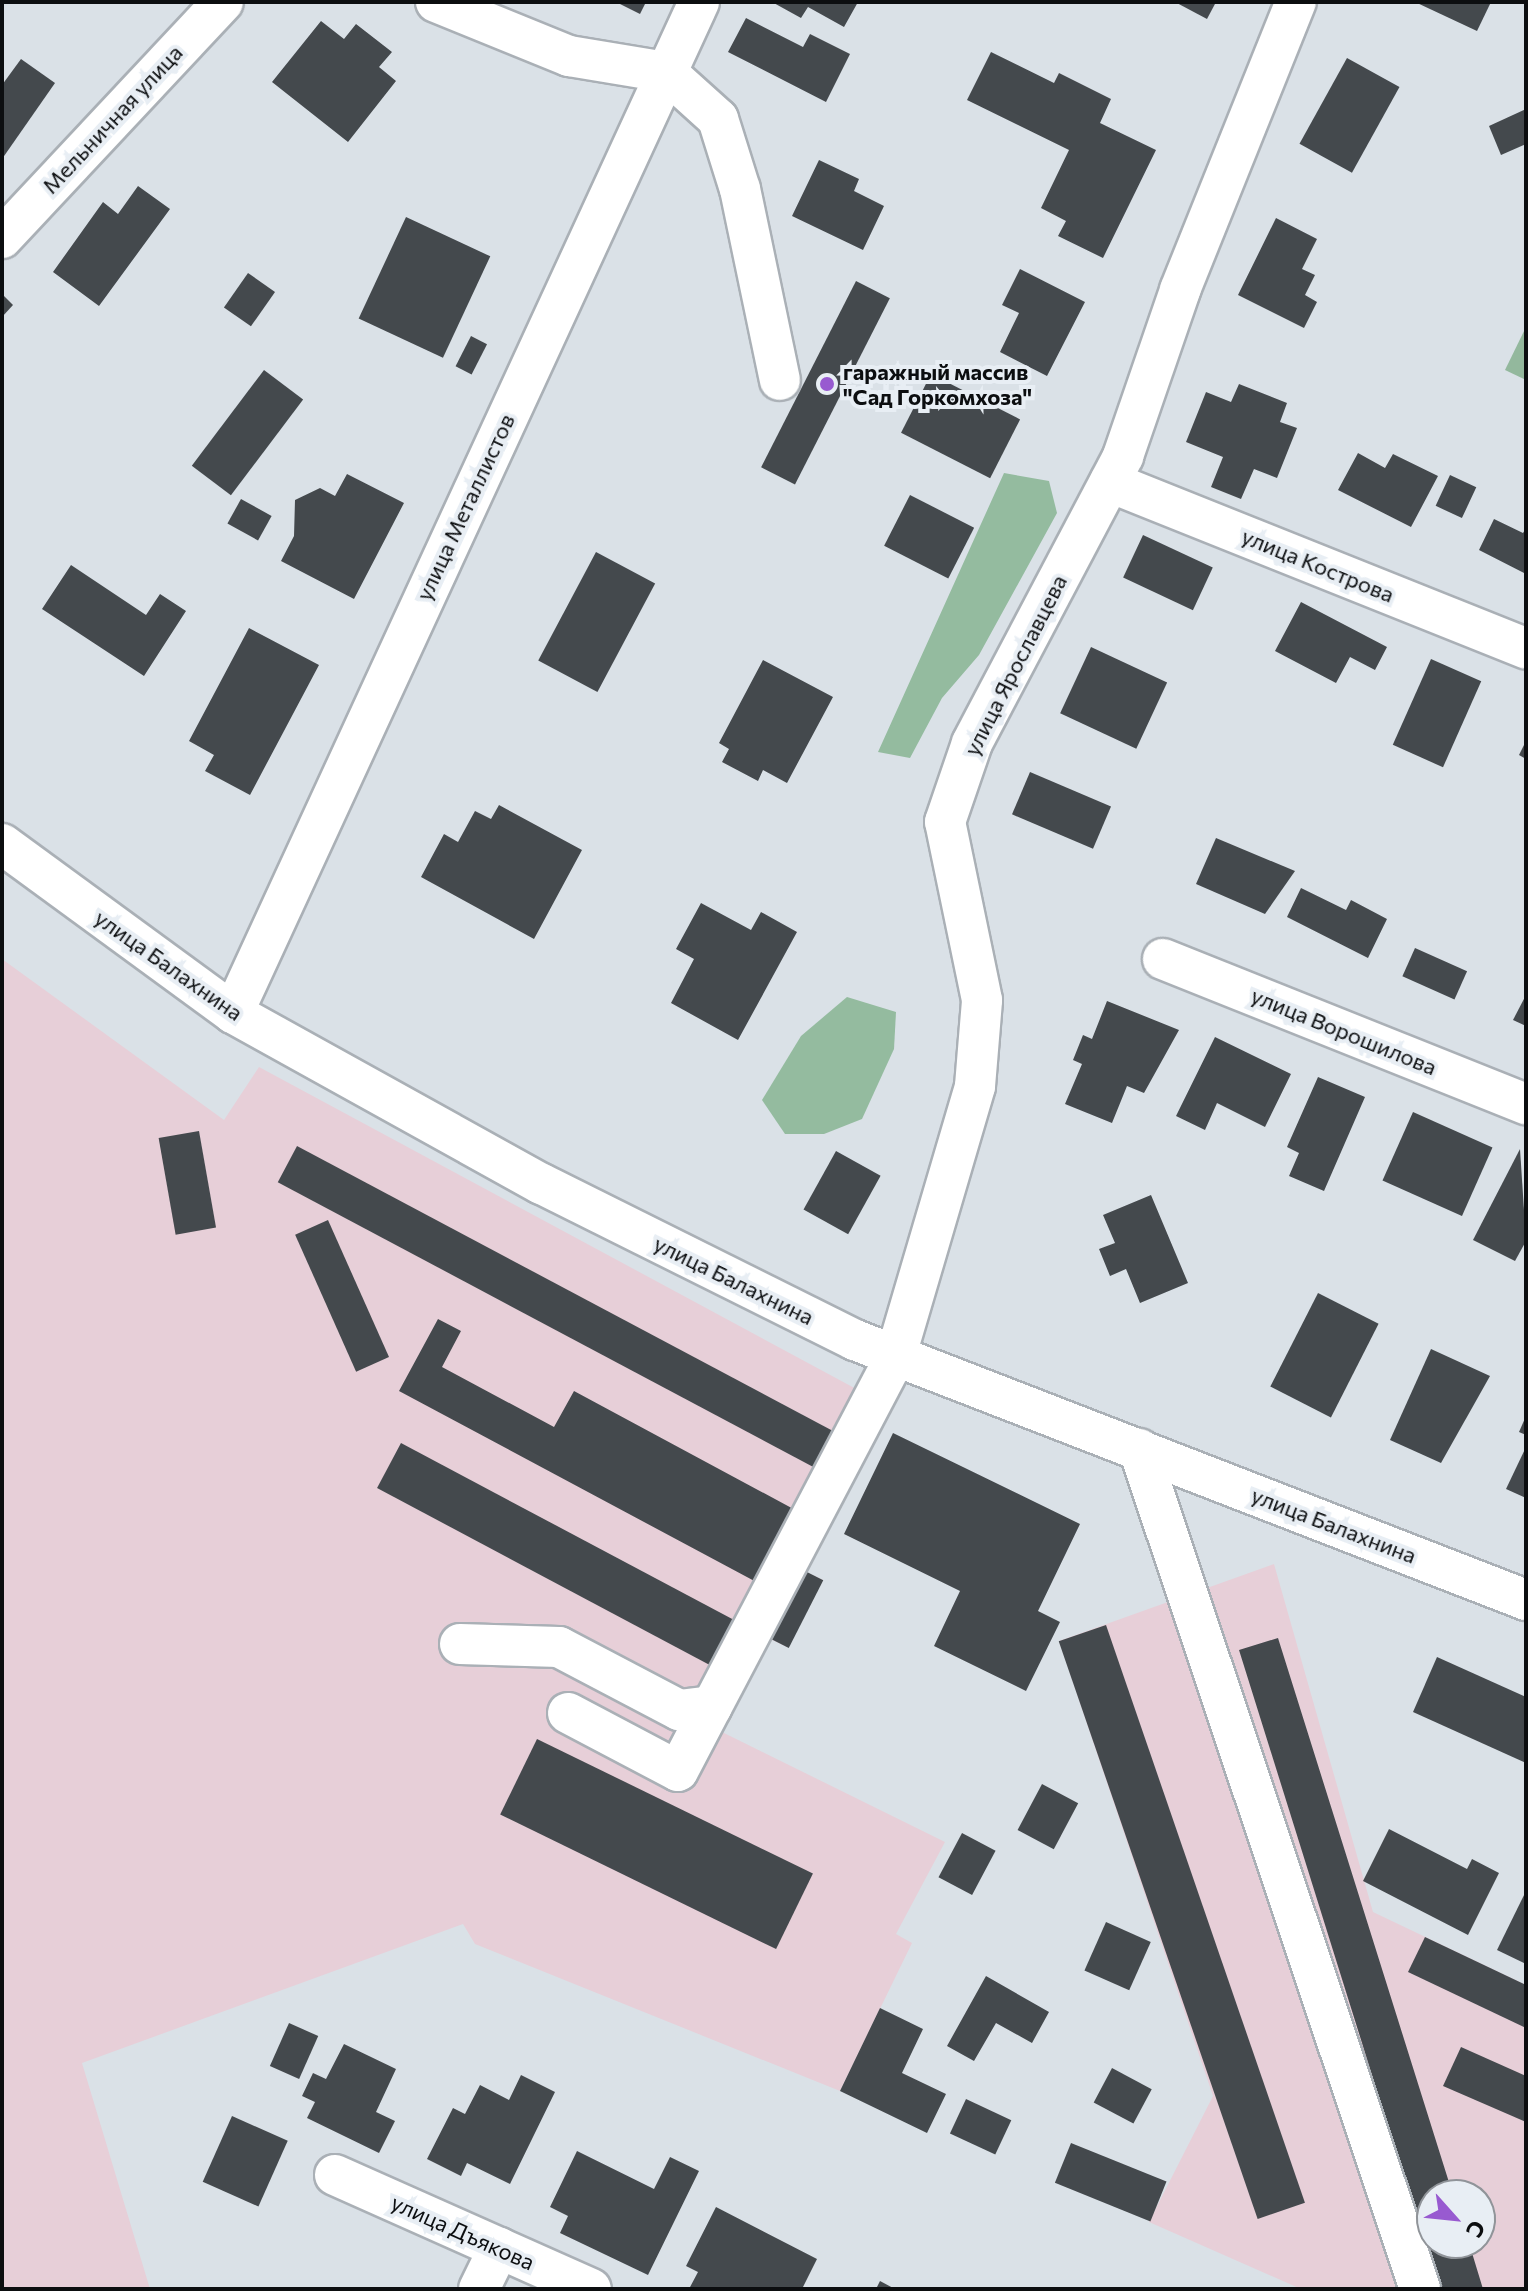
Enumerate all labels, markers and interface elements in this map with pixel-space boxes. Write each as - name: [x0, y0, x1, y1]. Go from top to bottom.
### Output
- street label: Мельничная улица: [36, 39, 188, 199]
- place label: гаражный массив "Сад Горкомхоза": [843, 358, 1032, 410]
- marker: гаражный массив "Сад Горкомхоза": [818, 375, 836, 393]
- street label: улица Металлистов: [410, 410, 520, 604]
- street label: улица Кострова: [1238, 522, 1398, 608]
- street label: улица Ярославцева: [958, 570, 1072, 760]
- street label: улица Балахнина: [90, 904, 248, 1026]
- street label: улица Ворошилова: [1247, 982, 1441, 1080]
- street label: улица Балахнина: [650, 1230, 818, 1330]
- street label: улица Балахнина: [1248, 1481, 1420, 1569]
- north arrow: [1416, 2179, 1496, 2259]
- street label: улица Дъякова: [387, 2189, 539, 2275]
- text: С: [1461, 2216, 1491, 2242]

